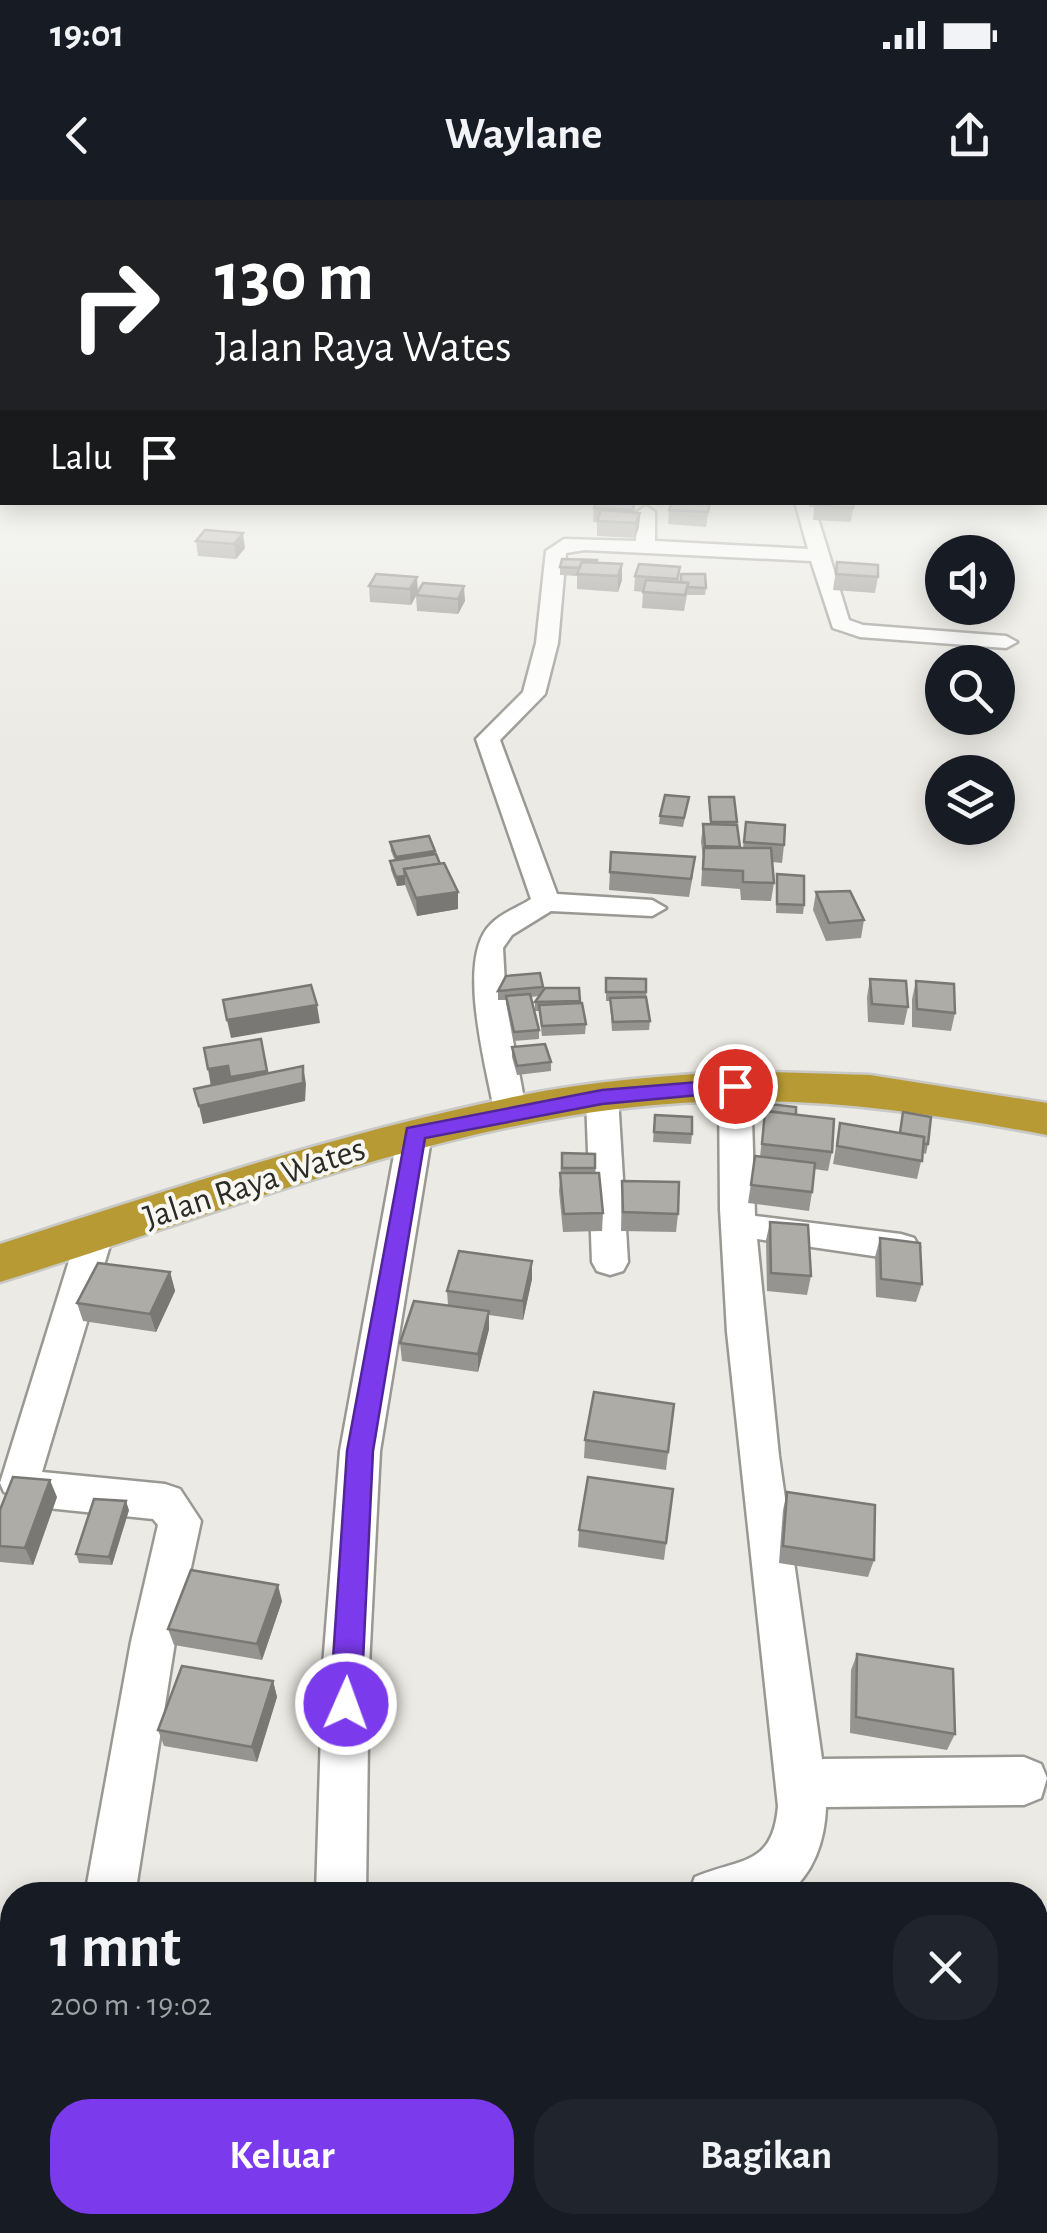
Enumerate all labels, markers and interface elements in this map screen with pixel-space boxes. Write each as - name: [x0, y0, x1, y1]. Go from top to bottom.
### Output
- text: 19:01: [50, 16, 124, 54]
- icon: back: [50, 108, 105, 163]
- icon: share: [942, 108, 997, 163]
- text: Waylane: [445, 112, 602, 157]
- icon: right: [50, 240, 180, 370]
- text: 130 m: [215, 243, 374, 313]
- text: Jalan Raya Wates: [215, 325, 512, 370]
- icon: arrive: [132, 430, 187, 485]
- text: Lalu: [50, 439, 112, 477]
- map controls: [925, 535, 1015, 845]
- button: sound: [925, 535, 1015, 625]
- button: search: [925, 645, 1015, 735]
- button: layers: [925, 755, 1015, 845]
- pin: [693, 1044, 778, 1129]
- icon: arrive: [708, 1059, 763, 1114]
- street label: Jalan Raya Wates: [139, 1131, 370, 1236]
- position arrow: [294, 1652, 398, 1756]
- button: close: [893, 1915, 998, 2020]
- text: 1 mnt: [50, 1918, 181, 1978]
- text: 200 m · 19:02: [50, 1989, 212, 2021]
- button: Keluar: [50, 2099, 514, 2214]
- button: Bagikan: [534, 2099, 998, 2214]

